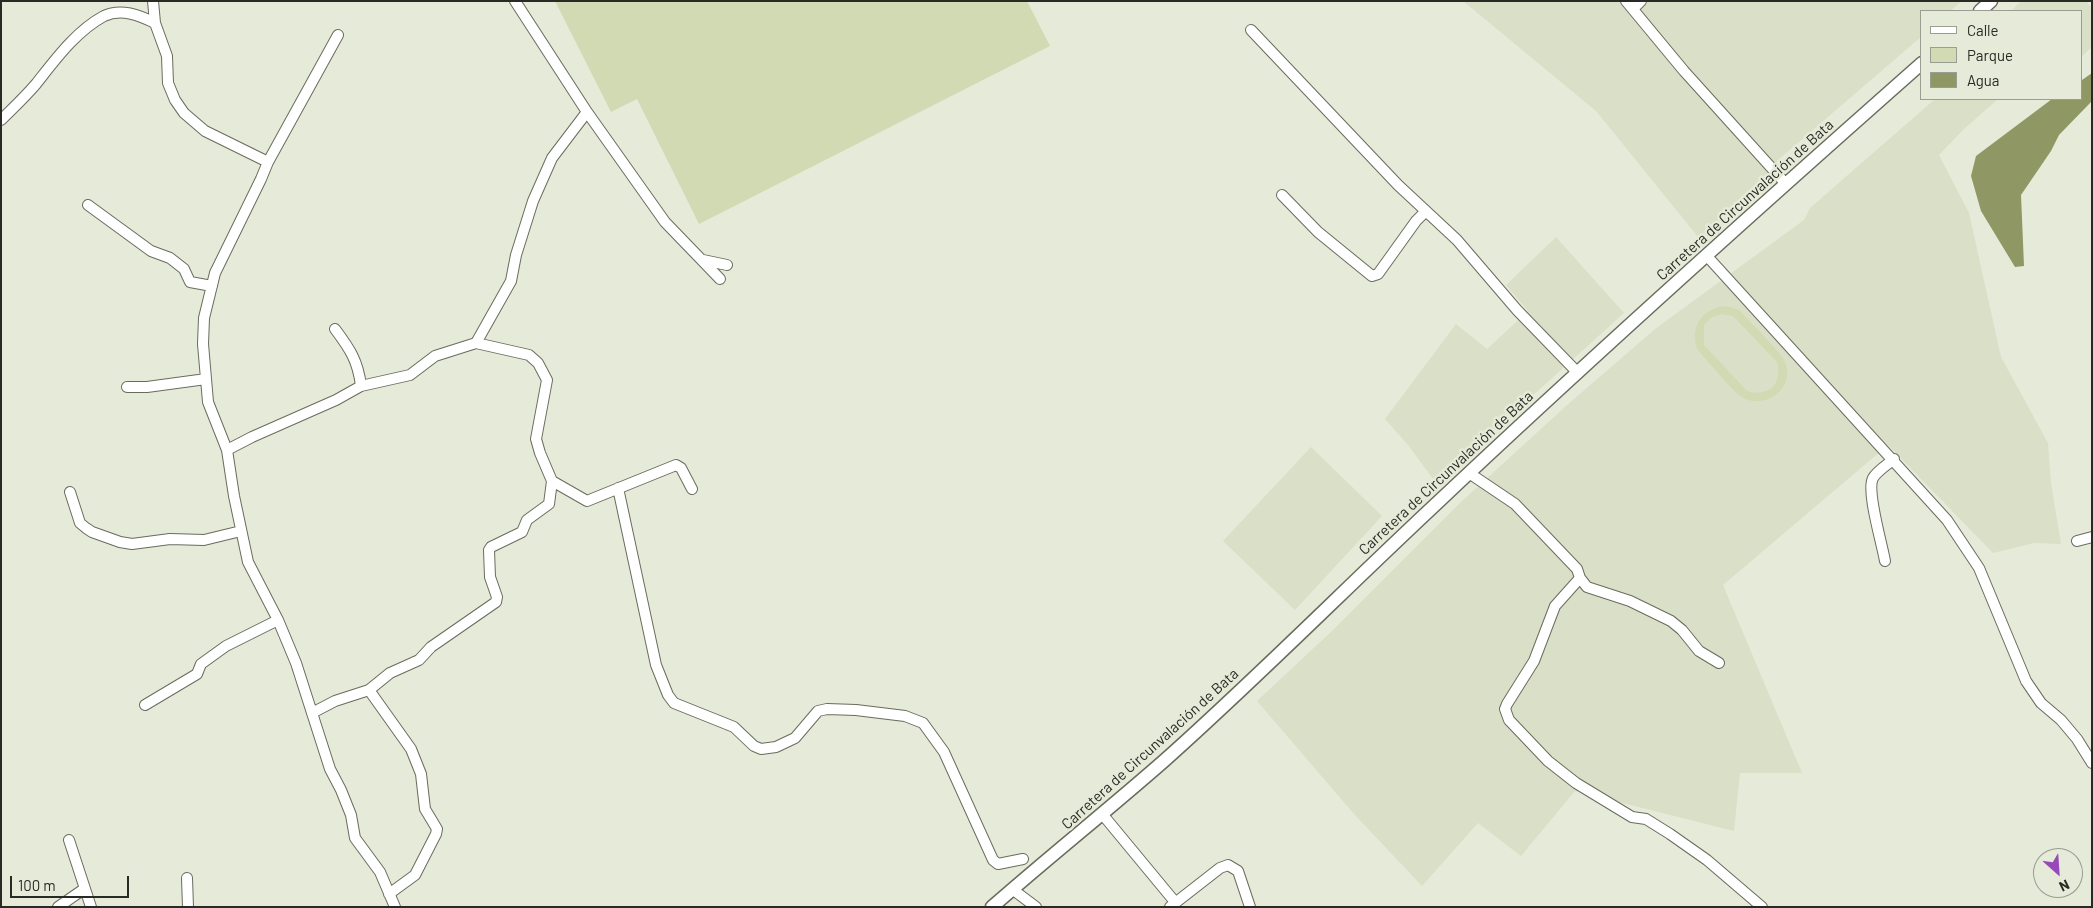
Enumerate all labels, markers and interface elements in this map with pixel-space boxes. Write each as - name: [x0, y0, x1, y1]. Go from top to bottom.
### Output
- legend: [1920, 10, 2083, 100]
- text: Calle: [1967, 21, 1999, 39]
- text: Parque: [1967, 46, 2013, 64]
- text: Agua: [1967, 71, 2000, 89]
- street label: Carretera de Circunvalación de Bata: [1653, 116, 1837, 284]
- street label: Carretera de Circunvalación de Bata: [1355, 387, 1537, 559]
- street label: Carretera de Circunvalación de Bata: [1058, 665, 1242, 833]
- north arrow: [2033, 848, 2083, 898]
- scale bar: [12, 866, 131, 898]
- text: 100 m: [18, 876, 56, 894]
- text: N: [2056, 876, 2072, 896]

